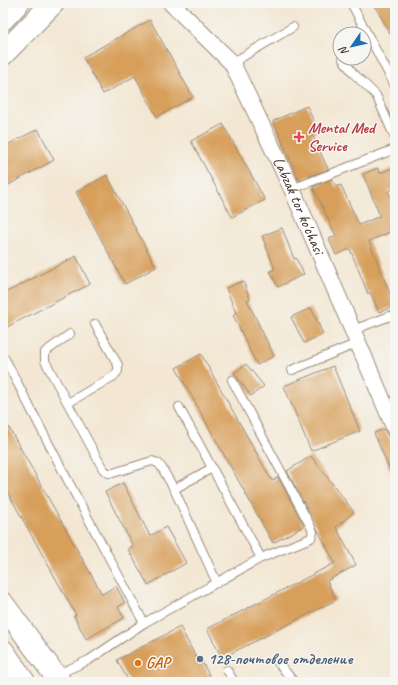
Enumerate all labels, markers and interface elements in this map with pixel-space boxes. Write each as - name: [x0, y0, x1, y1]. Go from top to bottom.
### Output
- north arrow: [332, 26, 372, 66]
- text: N: [335, 43, 351, 58]
- place label: Mental Med Service: [308, 118, 377, 156]
- marker: Mental Med Service: [293, 131, 305, 143]
- street label: Labzak tor ko'chasi: [268, 154, 330, 259]
- place label: 128-почтовое отделение: [208, 649, 353, 669]
- place label: GAP: [146, 653, 172, 673]
- marker: 128-почтовое отделение: [195, 654, 205, 664]
- marker: GAP: [133, 658, 143, 668]

